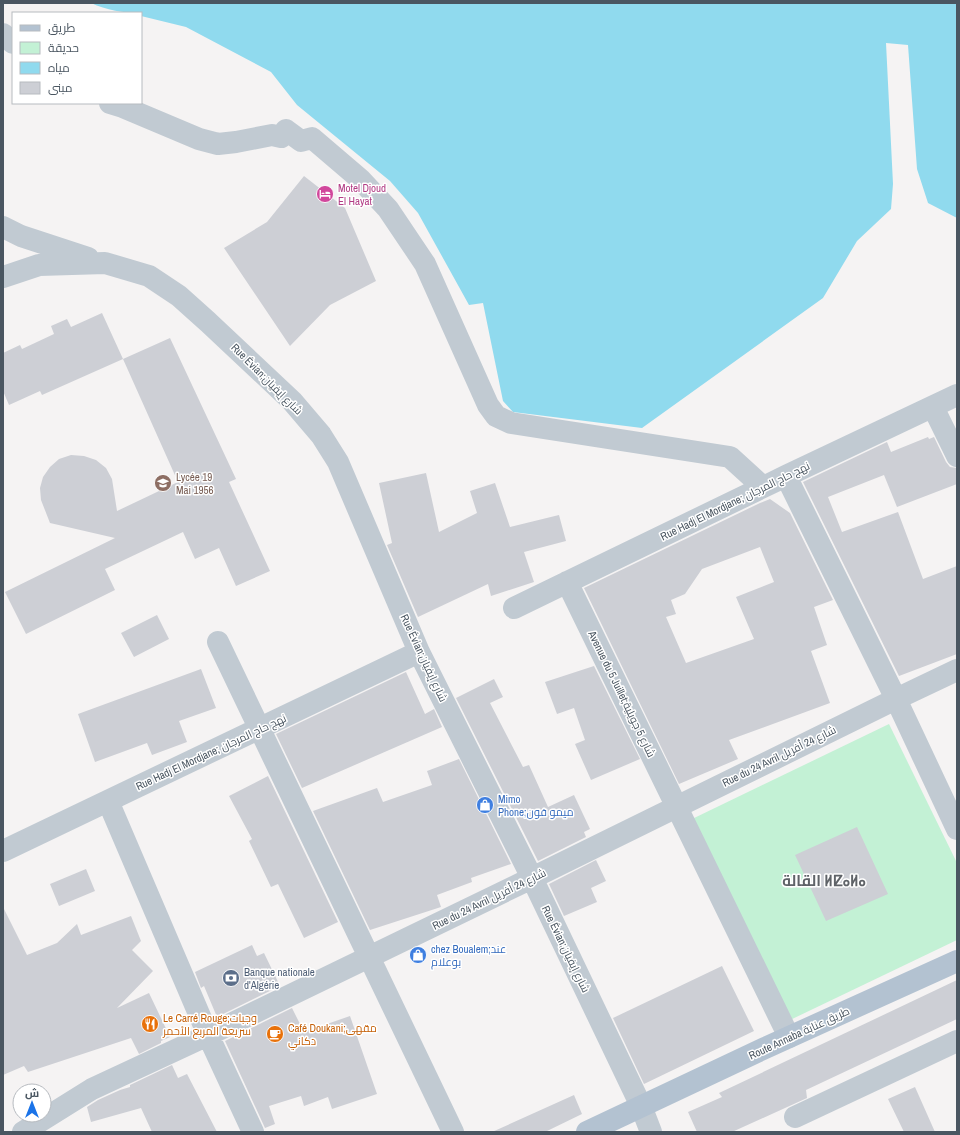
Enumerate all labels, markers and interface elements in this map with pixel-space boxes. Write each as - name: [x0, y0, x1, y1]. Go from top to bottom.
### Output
- legend: [12, 12, 142, 104]
- text: طريق: [48, 20, 76, 36]
- text: حديقة: [48, 40, 79, 56]
- text: مياه: [48, 60, 70, 76]
- text: مبنى: [48, 80, 73, 96]
- place label: Motel Djoud El Hayat: [338, 181, 386, 208]
- hotel icon: Motel Djoud El Hayat: [315, 184, 335, 204]
- street label: Rue Évian;شارع إيفيان: [228, 340, 306, 418]
- street label: Rue Hadj El Mordjane; نهج حاج المرجان: [658, 459, 812, 544]
- place label: Lycée 19 Mai 1956: [176, 470, 214, 497]
- school or university icon: Lycée 19 Mai 1956: [153, 473, 173, 493]
- street label: Rue Évian;شارع إيفيان: [397, 612, 450, 705]
- street label: Avenue du 5 Juillet;شارع 5 جويلية: [584, 628, 659, 760]
- street label: Rue Hadj El Mordjane; نهج حاج المرجان: [133, 711, 289, 794]
- street label: Rue du 24 Avril شارع 24 أفريل: [720, 722, 839, 791]
- place label: Mimo Phone;ميمو فون: [498, 792, 574, 819]
- shop icon: Mimo Phone;ميمو فون: [475, 795, 495, 815]
- street label: Rue du 24 Avril شارع 24 أفريل: [430, 865, 549, 934]
- district label: القالة ⵍⵇⴰⵍⴰ: [782, 870, 866, 891]
- street label: Rue Évian;شارع إيفيان: [538, 903, 593, 995]
- place label: chez Boualem;عند بوعلام: [431, 942, 506, 970]
- shop icon: chez Boualem;عند بوعلام: [408, 945, 428, 965]
- place label: Banque nationale d'Algérie: [244, 965, 315, 992]
- bank icon: Banque nationale d'Algérie: [221, 968, 241, 988]
- street label: Route Annaba طريق عنابة: [746, 1003, 852, 1063]
- place label: Le Carré Rouge;وجبات سريعة المربع الأحمر: [162, 1011, 257, 1039]
- restaurant icon: Le Carré Rouge;وجبات سريعة المربع الأحمر: [140, 1014, 160, 1034]
- place label: Café Doukani;مقهى دكاني: [288, 1021, 377, 1050]
- cafe icon: Café Doukani;مقهى دكاني: [265, 1024, 285, 1044]
- north arrow: [12, 1083, 52, 1123]
- text: ش: [25, 1086, 39, 1100]

